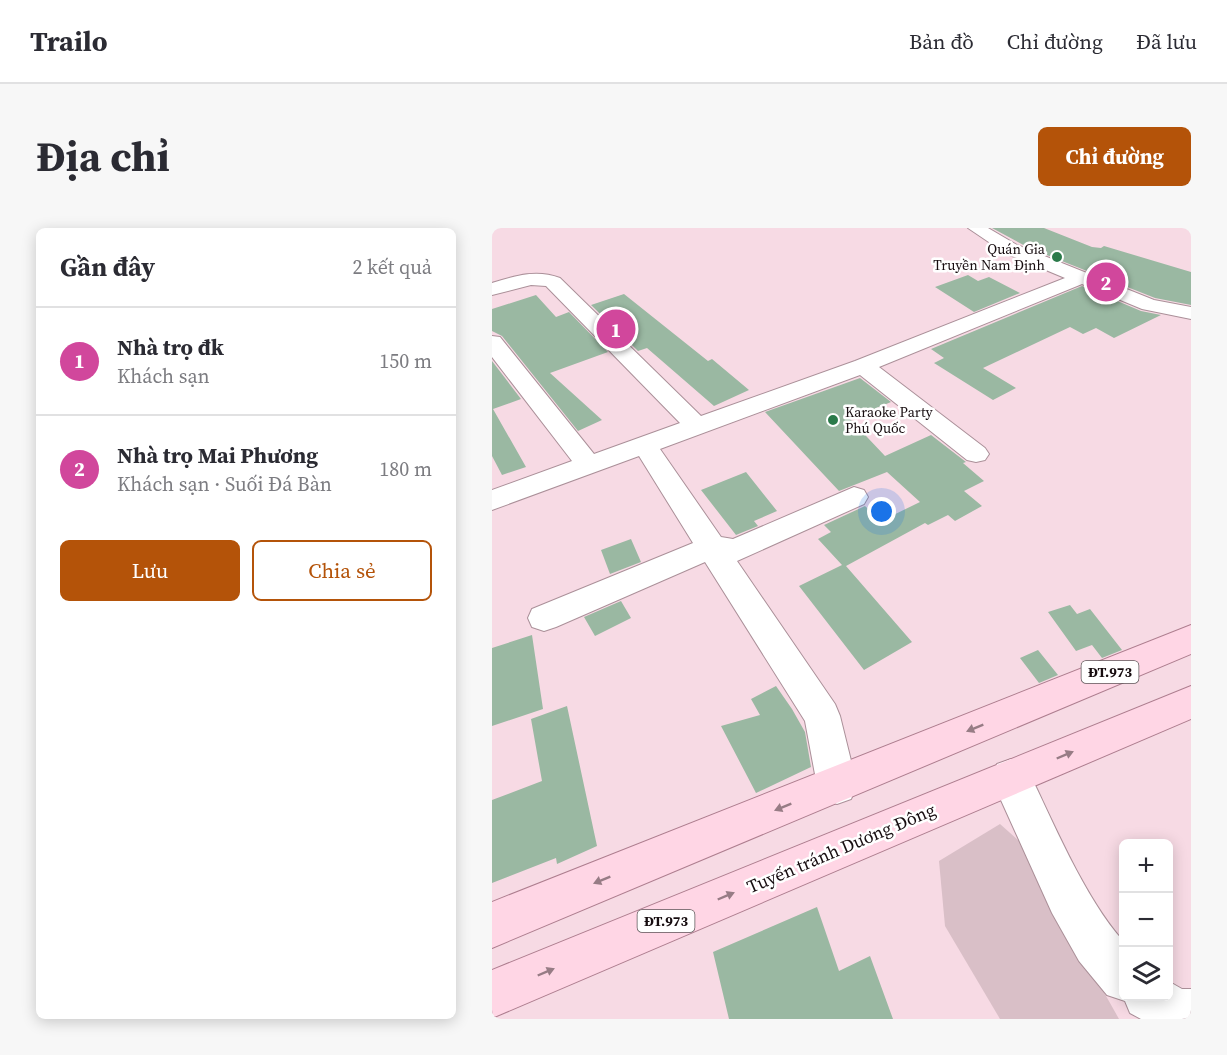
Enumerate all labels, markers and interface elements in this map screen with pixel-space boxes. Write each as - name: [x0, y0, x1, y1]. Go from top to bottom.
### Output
- text: Trailo: [30, 22, 108, 60]
- text: Bản đồ: [909, 27, 974, 56]
- text: Chỉ đường: [1007, 27, 1103, 56]
- text: Đã lưu: [1136, 27, 1197, 56]
- text: Địa chỉ: [36, 127, 170, 185]
- button: Chỉ đường: [1038, 127, 1191, 186]
- place label: Quán Gia Truyền Nam Định: [933, 239, 1046, 275]
- text: Gần đây: [60, 249, 155, 285]
- marker: Quán Gia Truyền Nam Định: [1050, 250, 1064, 264]
- text: 2 kết quả: [352, 253, 432, 281]
- pin: 2: [1086, 260, 1126, 304]
- pin: 1: [596, 306, 636, 352]
- text: Nhà trọ đk: [117, 332, 224, 362]
- text: 1: [74, 347, 85, 375]
- text: 150 m: [379, 347, 432, 375]
- text: Khách sạn: [117, 362, 210, 390]
- place label: Karaoke Party Phú Quốc: [845, 402, 934, 438]
- marker: Karaoke Party Phú Quốc: [826, 413, 840, 427]
- text: Nhà trọ Mai Phương: [117, 440, 318, 470]
- text: 2: [74, 455, 85, 483]
- text: 180 m: [379, 455, 432, 483]
- text: Khách sạn · Suối Đá Bàn: [117, 470, 332, 498]
- your location: [867, 497, 896, 526]
- button: Lưu: [60, 540, 240, 601]
- button: Chia sẻ: [252, 540, 432, 601]
- road number: ĐT.973: [1082, 661, 1138, 683]
- one-way arrow: [966, 723, 984, 733]
- one-way arrow: [1056, 750, 1074, 760]
- street label: Tuyến tránh Dương Đông: [743, 797, 939, 899]
- one-way arrow: [774, 803, 792, 812]
- map controls: [1119, 839, 1173, 1001]
- button: +: [1119, 839, 1173, 893]
- one-way arrow: [593, 875, 611, 885]
- one-way arrow: [717, 891, 735, 901]
- button: −: [1119, 893, 1173, 947]
- road number: ĐT.973: [638, 910, 694, 932]
- button: layers: [1119, 947, 1173, 1001]
- one-way arrow: [537, 967, 555, 976]

